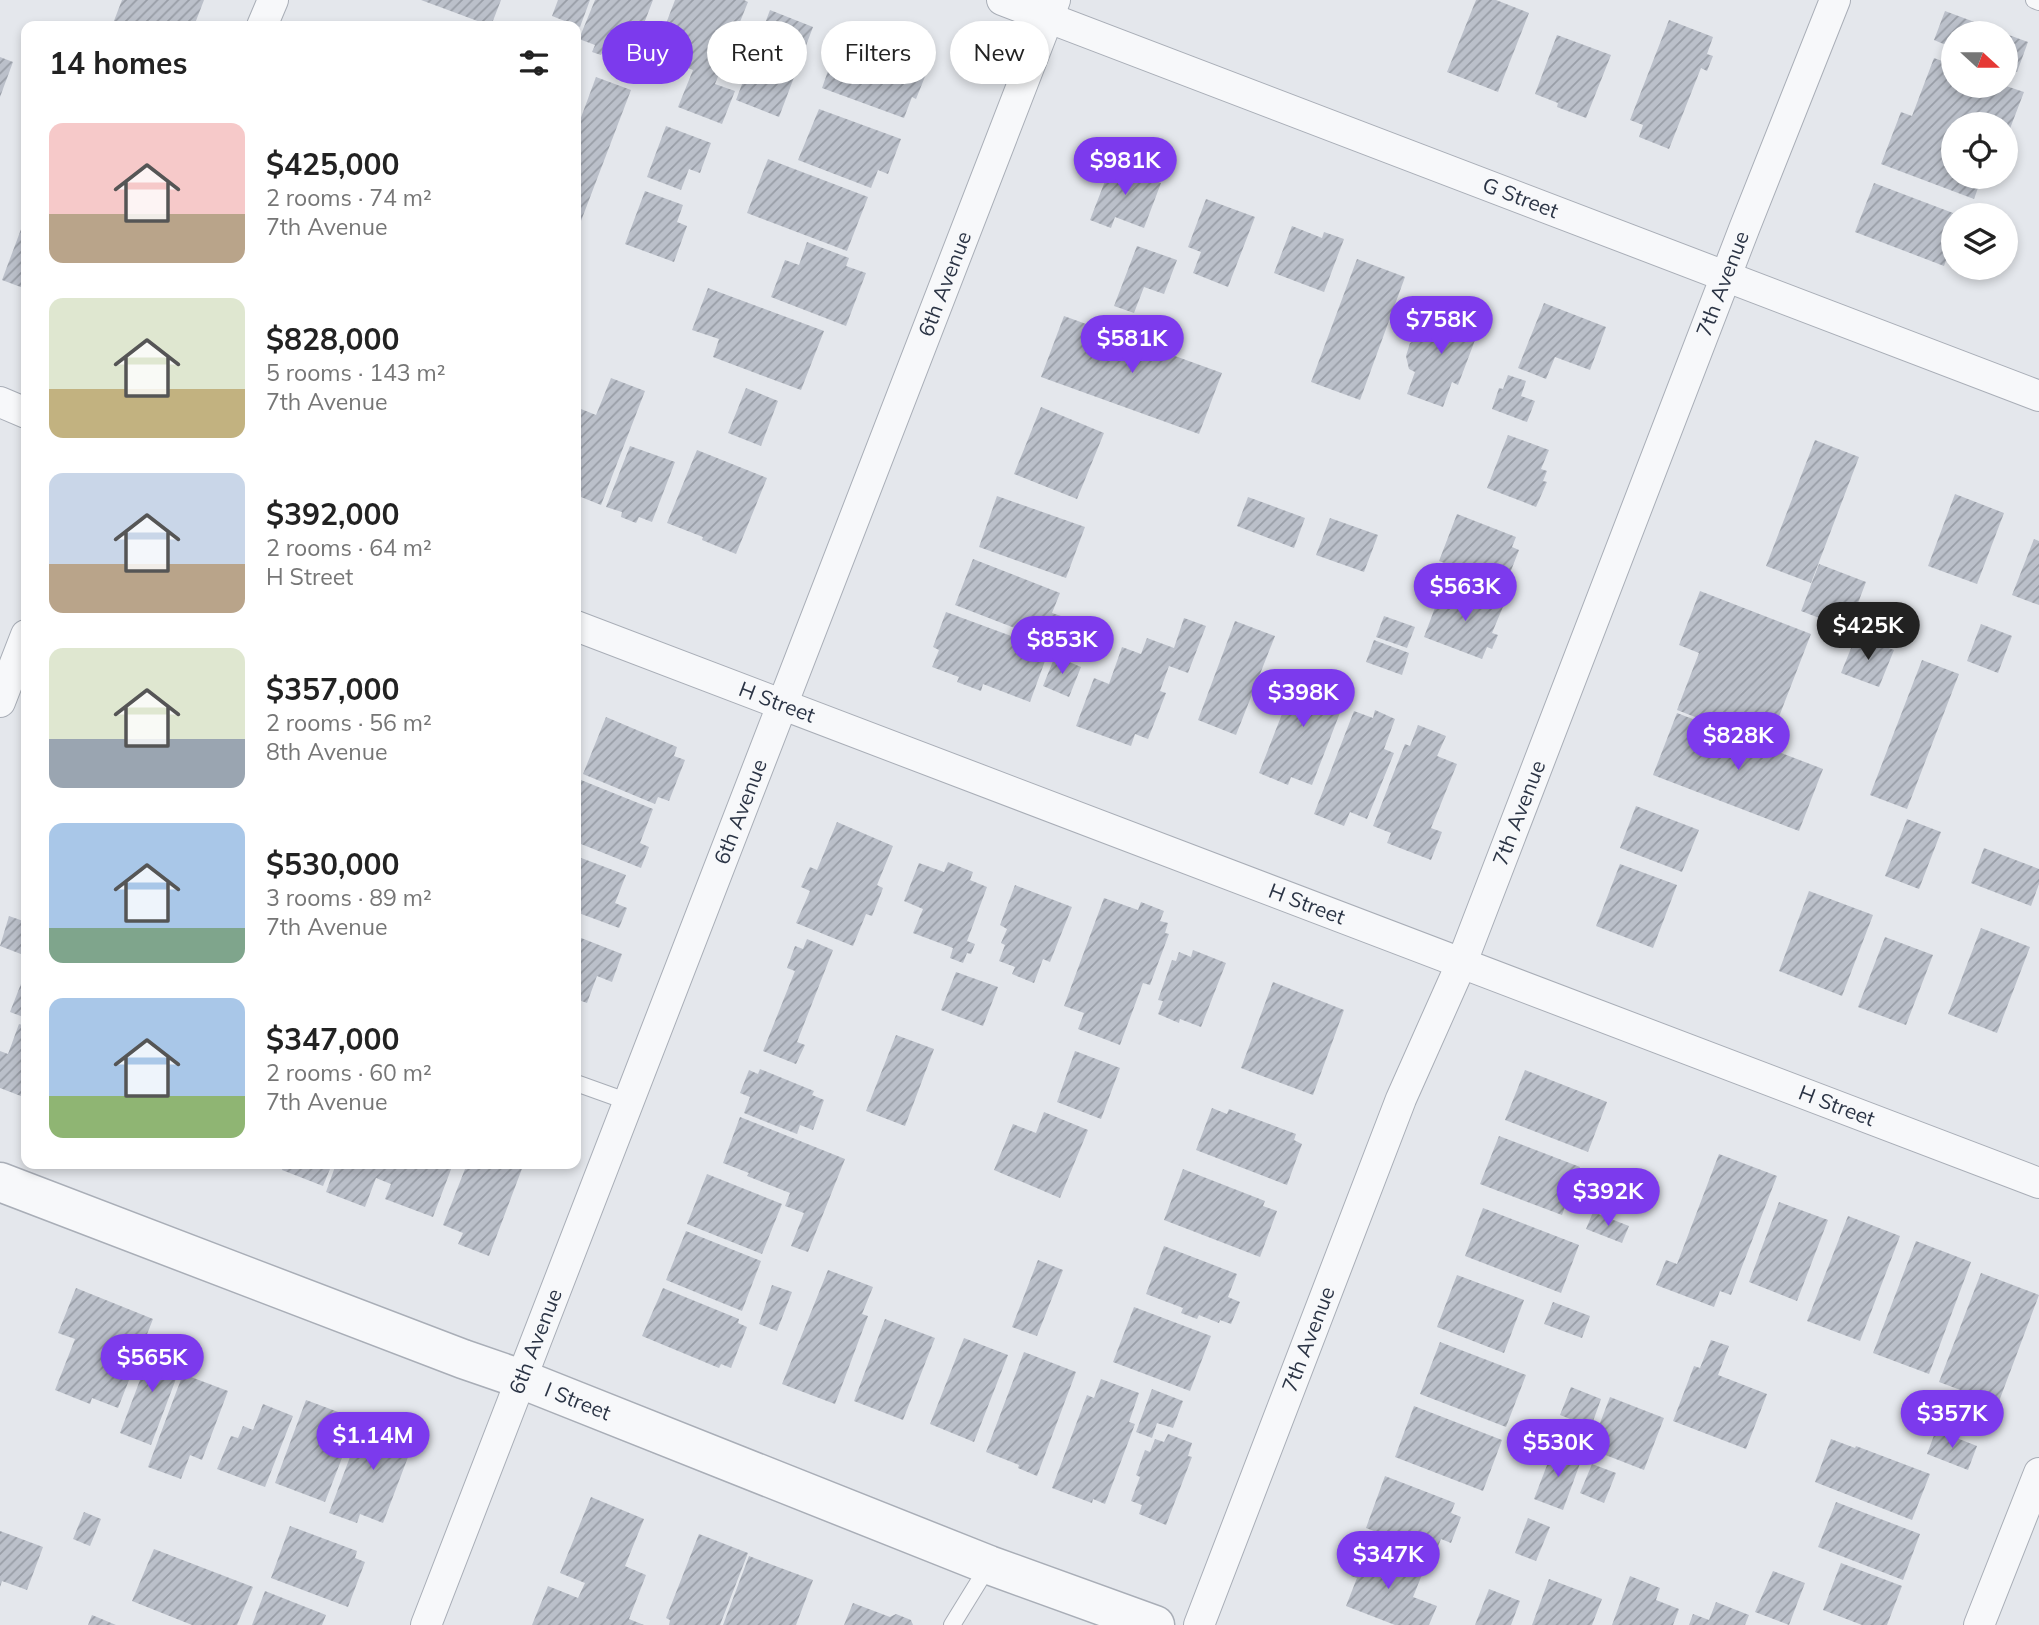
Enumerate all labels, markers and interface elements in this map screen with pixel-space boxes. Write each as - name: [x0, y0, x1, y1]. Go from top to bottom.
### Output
- chip: Buy: [602, 21, 693, 84]
- chip: Rent: [707, 21, 807, 84]
- chip: Filters: [821, 21, 936, 84]
- chip: New: [950, 21, 1049, 84]
- north arrow: [1941, 21, 2018, 98]
- map controls: [1941, 21, 2018, 280]
- text: 14 homes: [49, 44, 188, 82]
- icon: filters: [515, 44, 553, 82]
- button: locate: [1941, 112, 2018, 189]
- pin: $981K: [1076, 138, 1174, 197]
- text: $425,000: [266, 145, 399, 183]
- text: $981K: [1090, 145, 1160, 174]
- icon: home: [105, 151, 189, 235]
- street label: G Street: [1479, 171, 1562, 223]
- text: 2 rooms · 74 m²: [266, 183, 432, 212]
- button: layers: [1941, 203, 2018, 280]
- text: 7th Avenue: [266, 212, 387, 241]
- street label: 6th Avenue: [912, 227, 976, 340]
- street label: 7th Avenue: [1690, 227, 1754, 340]
- pin: $758K: [1392, 296, 1490, 356]
- text: $758K: [1406, 304, 1476, 333]
- pin: $581K: [1083, 316, 1181, 375]
- text: $828,000: [266, 320, 399, 358]
- text: $581K: [1097, 323, 1167, 352]
- icon: home: [105, 326, 189, 410]
- text: 5 rooms · 143 m²: [266, 358, 446, 387]
- text: 7th Avenue: [266, 387, 387, 416]
- text: $392,000: [266, 495, 399, 533]
- icon: home: [105, 501, 189, 585]
- text: 2 rooms · 64 m²: [266, 533, 432, 562]
- text: H Street: [266, 562, 353, 591]
- pin: $563K: [1416, 564, 1514, 623]
- text: $563K: [1430, 571, 1500, 600]
- pin: $425K: [1819, 602, 1917, 662]
- text: $425K: [1833, 610, 1903, 639]
- pin: $853K: [1013, 616, 1111, 676]
- text: $853K: [1027, 624, 1097, 653]
- text: $357,000: [266, 670, 399, 708]
- pin: $398K: [1254, 670, 1352, 729]
- street label: H Street: [735, 675, 819, 728]
- icon: home: [105, 676, 189, 760]
- text: $398K: [1268, 677, 1338, 706]
- text: 2 rooms · 56 m²: [266, 708, 432, 737]
- pin: $828K: [1689, 712, 1787, 772]
- text: $828K: [1703, 720, 1773, 749]
- text: 8th Avenue: [266, 737, 387, 766]
- street label: 6th Avenue: [708, 755, 772, 868]
- street label: 7th Avenue: [1486, 756, 1550, 869]
- text: $530,000: [266, 845, 399, 883]
- icon: home: [105, 851, 189, 935]
- street label: H Street: [1265, 877, 1349, 930]
- text: 3 rooms · 89 m²: [266, 883, 432, 912]
- text: 7th Avenue: [266, 912, 387, 941]
- text: $347,000: [266, 1020, 399, 1058]
- icon: home: [105, 1026, 189, 1110]
- text: 2 rooms · 60 m²: [266, 1058, 432, 1087]
- street label: H Street: [1795, 1079, 1879, 1131]
- text: 7th Avenue: [266, 1087, 387, 1116]
- pin: $392K: [1559, 1168, 1657, 1228]
- text: $392K: [1573, 1176, 1643, 1205]
- street label: 7th Avenue: [1276, 1283, 1340, 1395]
- street label: 6th Avenue: [503, 1285, 567, 1398]
- pin: $565K: [103, 1334, 201, 1394]
- text: $565K: [117, 1342, 187, 1371]
- street label: I Street: [541, 1376, 615, 1425]
- pin: $357K: [1903, 1390, 2001, 1450]
- text: $357K: [1917, 1398, 1987, 1427]
- pin: $1.14M: [316, 1412, 430, 1472]
- text: $1.14M: [333, 1420, 413, 1449]
- pin: $530K: [1509, 1420, 1607, 1479]
- text: $530K: [1523, 1427, 1593, 1456]
- pin: $347K: [1339, 1532, 1437, 1591]
- text: $347K: [1353, 1539, 1423, 1568]

